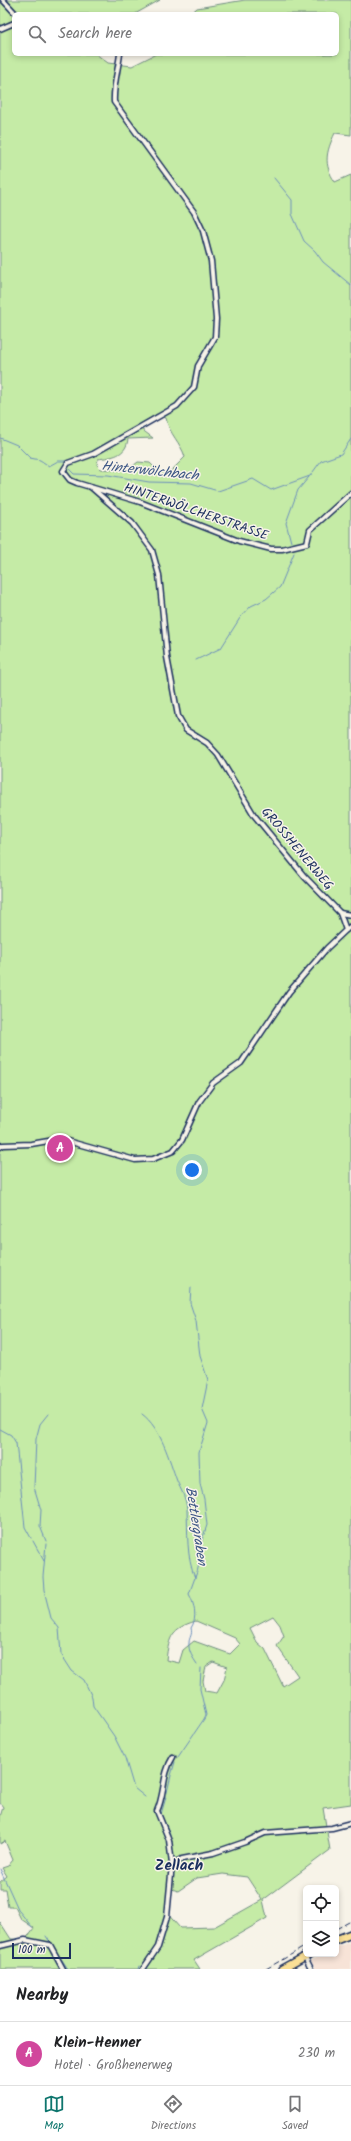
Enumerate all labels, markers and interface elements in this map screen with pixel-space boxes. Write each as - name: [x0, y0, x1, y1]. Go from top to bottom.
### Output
- search box: [12, 12, 339, 56]
- text: Search here: [58, 22, 132, 46]
- icon: search: [26, 23, 48, 45]
- water label: Hinterwölchbach: [101, 455, 201, 487]
- street label: HINTERWÖLCHERSTRASSE: [121, 477, 271, 547]
- street label: GROSSHENERWEG: [256, 803, 338, 895]
- pin: A: [47, 1133, 73, 1163]
- your location: [182, 1160, 202, 1180]
- water label: Bettlergraben: [179, 1485, 213, 1568]
- district label: Zellach: [155, 1854, 203, 1878]
- map controls: [303, 1885, 339, 1957]
- button: locate: [303, 1885, 339, 1921]
- button: layers: [303, 1921, 339, 1957]
- scale bar: [12, 1941, 71, 1960]
- text: 100 m: [18, 1941, 46, 1959]
- text: Nearby: [16, 1982, 68, 2009]
- text: Klein-Henner: [54, 2031, 141, 2055]
- text: A: [25, 2043, 33, 2064]
- text: 230 m: [298, 2043, 335, 2064]
- text: Hotel · Großhenerweg: [54, 2055, 173, 2076]
- tab: Map: [43, 2093, 65, 2135]
- tab: Directions: [151, 2093, 196, 2135]
- tab: Saved: [282, 2093, 308, 2135]

